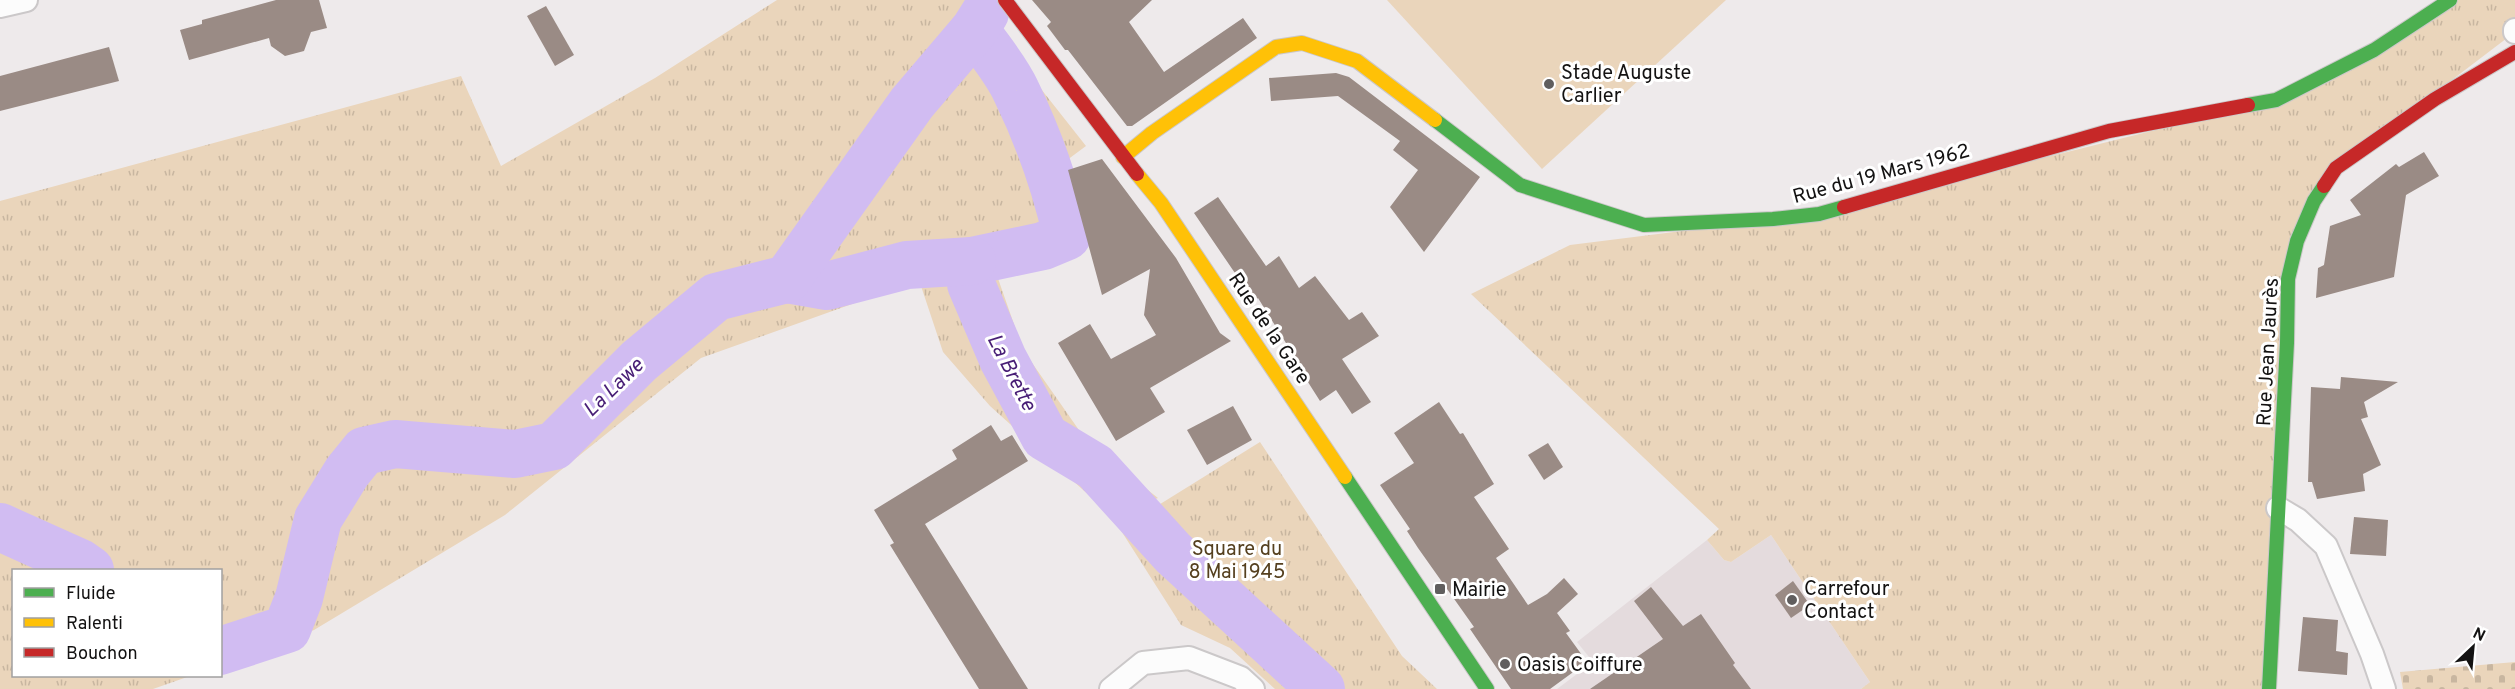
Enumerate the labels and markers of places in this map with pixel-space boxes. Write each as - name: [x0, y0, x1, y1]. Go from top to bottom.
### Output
- place label: Stade Auguste Carlier: [1561, 61, 1691, 110]
- marker: Stade Auguste Carlier: [1542, 77, 1556, 91]
- place label: Carrefour Contact: [1804, 577, 1890, 626]
- place label: Mairie: [1452, 578, 1507, 604]
- marker: Mairie: [1433, 582, 1447, 596]
- marker: Carrefour Contact: [1785, 593, 1799, 607]
- place label: Oasis Coiffure: [1517, 653, 1643, 679]
- marker: Oasis Coiffure: [1498, 657, 1512, 671]

